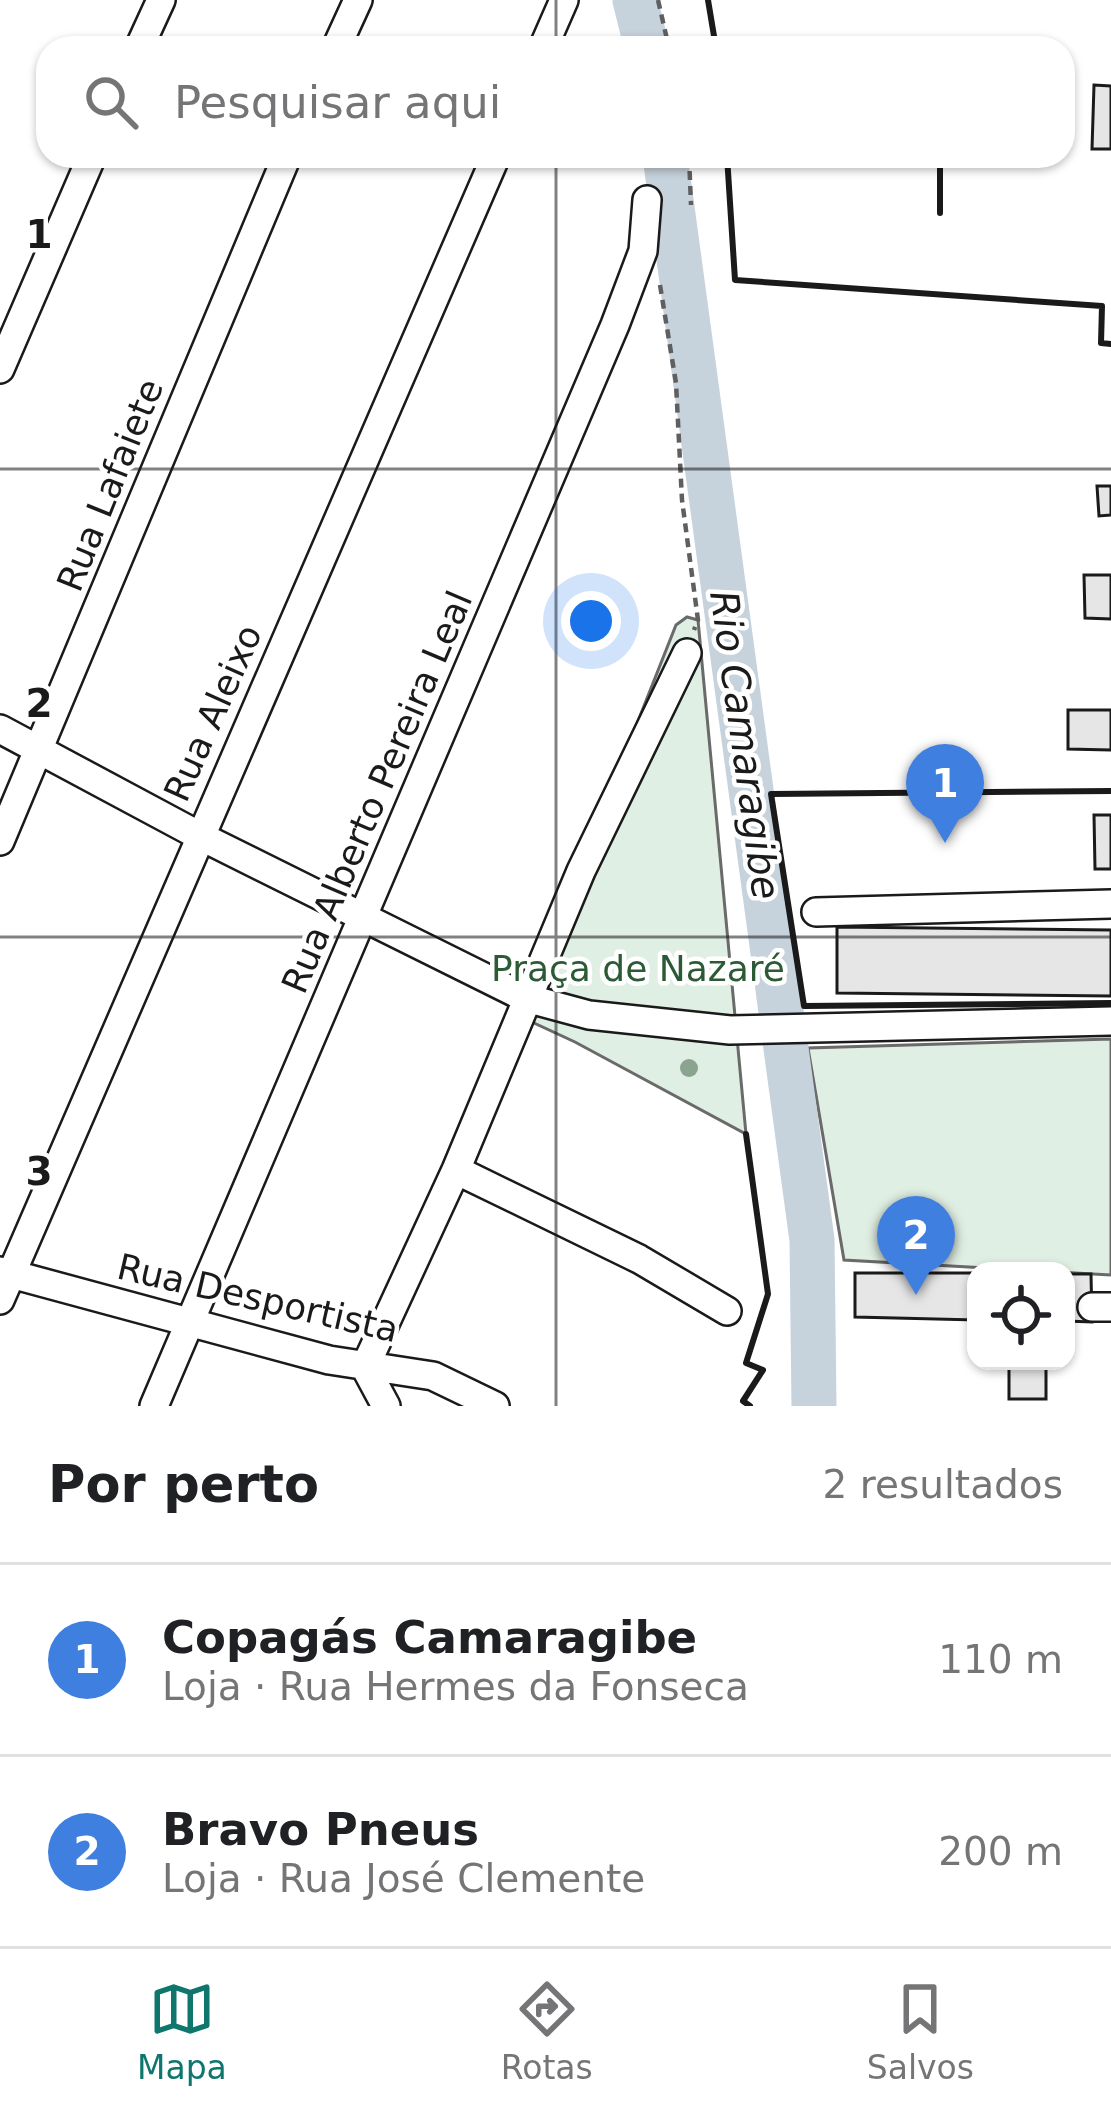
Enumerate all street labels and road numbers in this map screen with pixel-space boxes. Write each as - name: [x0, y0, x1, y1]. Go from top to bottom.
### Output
- street label: Rua Lafaiete: [49, 373, 171, 597]
- street label: Rua Alberto Pereira Leal: [274, 585, 480, 999]
- street label: Rua Aleixo: [156, 618, 270, 808]
- street label: Rua Desportista: [114, 1246, 402, 1350]

